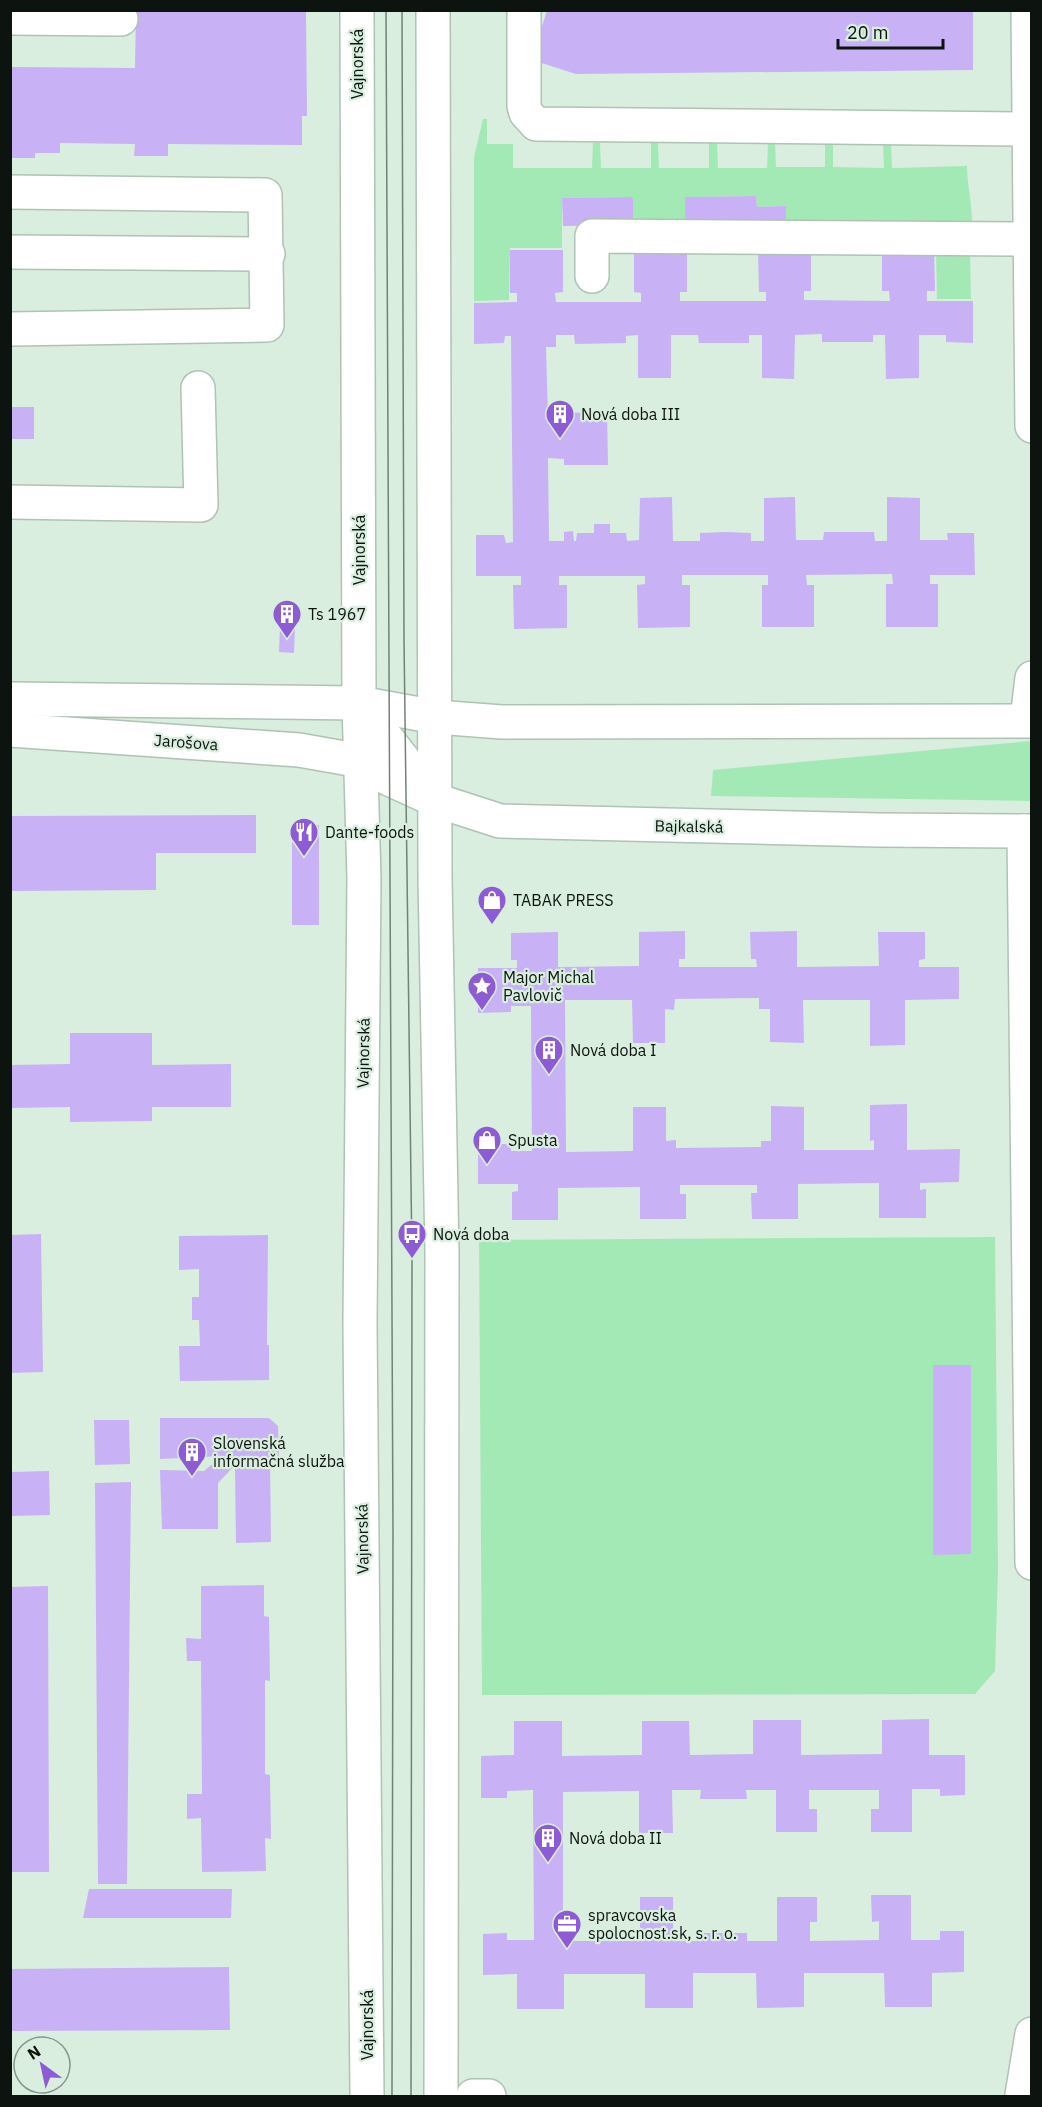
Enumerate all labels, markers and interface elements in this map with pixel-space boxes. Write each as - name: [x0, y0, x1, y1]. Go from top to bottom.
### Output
- scale bar: [838, 12, 943, 50]
- text: 20 m: [847, 21, 889, 44]
- street label: Vajnorská: [347, 28, 367, 99]
- building icon: Nová doba III: [544, 398, 576, 440]
- place label: Nová doba III: [581, 404, 680, 424]
- street label: Vajnorská: [349, 514, 369, 585]
- building icon: Ts 1967: [271, 598, 303, 640]
- place label: Ts 1967: [308, 604, 366, 624]
- street label: Jarošova: [153, 730, 219, 754]
- street label: Bajkalská: [654, 815, 724, 837]
- restaurant icon: Dante-foods: [288, 816, 320, 858]
- place label: Dante-foods: [325, 822, 414, 842]
- shop icon: TABAK PRESS: [476, 884, 508, 926]
- place label: TABAK PRESS: [513, 890, 614, 910]
- place label: Major Michal Pavlovič: [503, 967, 594, 1005]
- place icon: Major Michal Pavlovič: [466, 970, 498, 1012]
- street label: Vajnorská: [352, 1017, 374, 1088]
- building icon: Nová doba I: [533, 1034, 565, 1076]
- place label: Nová doba I: [570, 1040, 656, 1060]
- shop icon: Spusta: [471, 1124, 503, 1166]
- place label: Spusta: [508, 1130, 558, 1150]
- bus stop icon: Nová doba: [396, 1218, 428, 1260]
- place label: Nová doba: [433, 1224, 510, 1244]
- place label: Slovenská informačná služba: [213, 1433, 345, 1471]
- building icon: Slovenská informačná služba: [176, 1436, 208, 1478]
- street label: Vajnorská: [351, 1503, 373, 1574]
- building icon: Nová doba II: [532, 1822, 564, 1864]
- place label: Nová doba II: [569, 1828, 662, 1848]
- place label: spravcovska spolocnost.sk, s. r. o.: [588, 1905, 737, 1943]
- office icon: spravcovska spolocnost.sk, s. r. o.: [551, 1908, 583, 1950]
- street label: Vajnorská: [357, 1989, 377, 2060]
- north arrow: [12, 2035, 72, 2095]
- text: N: [24, 2041, 44, 2064]

